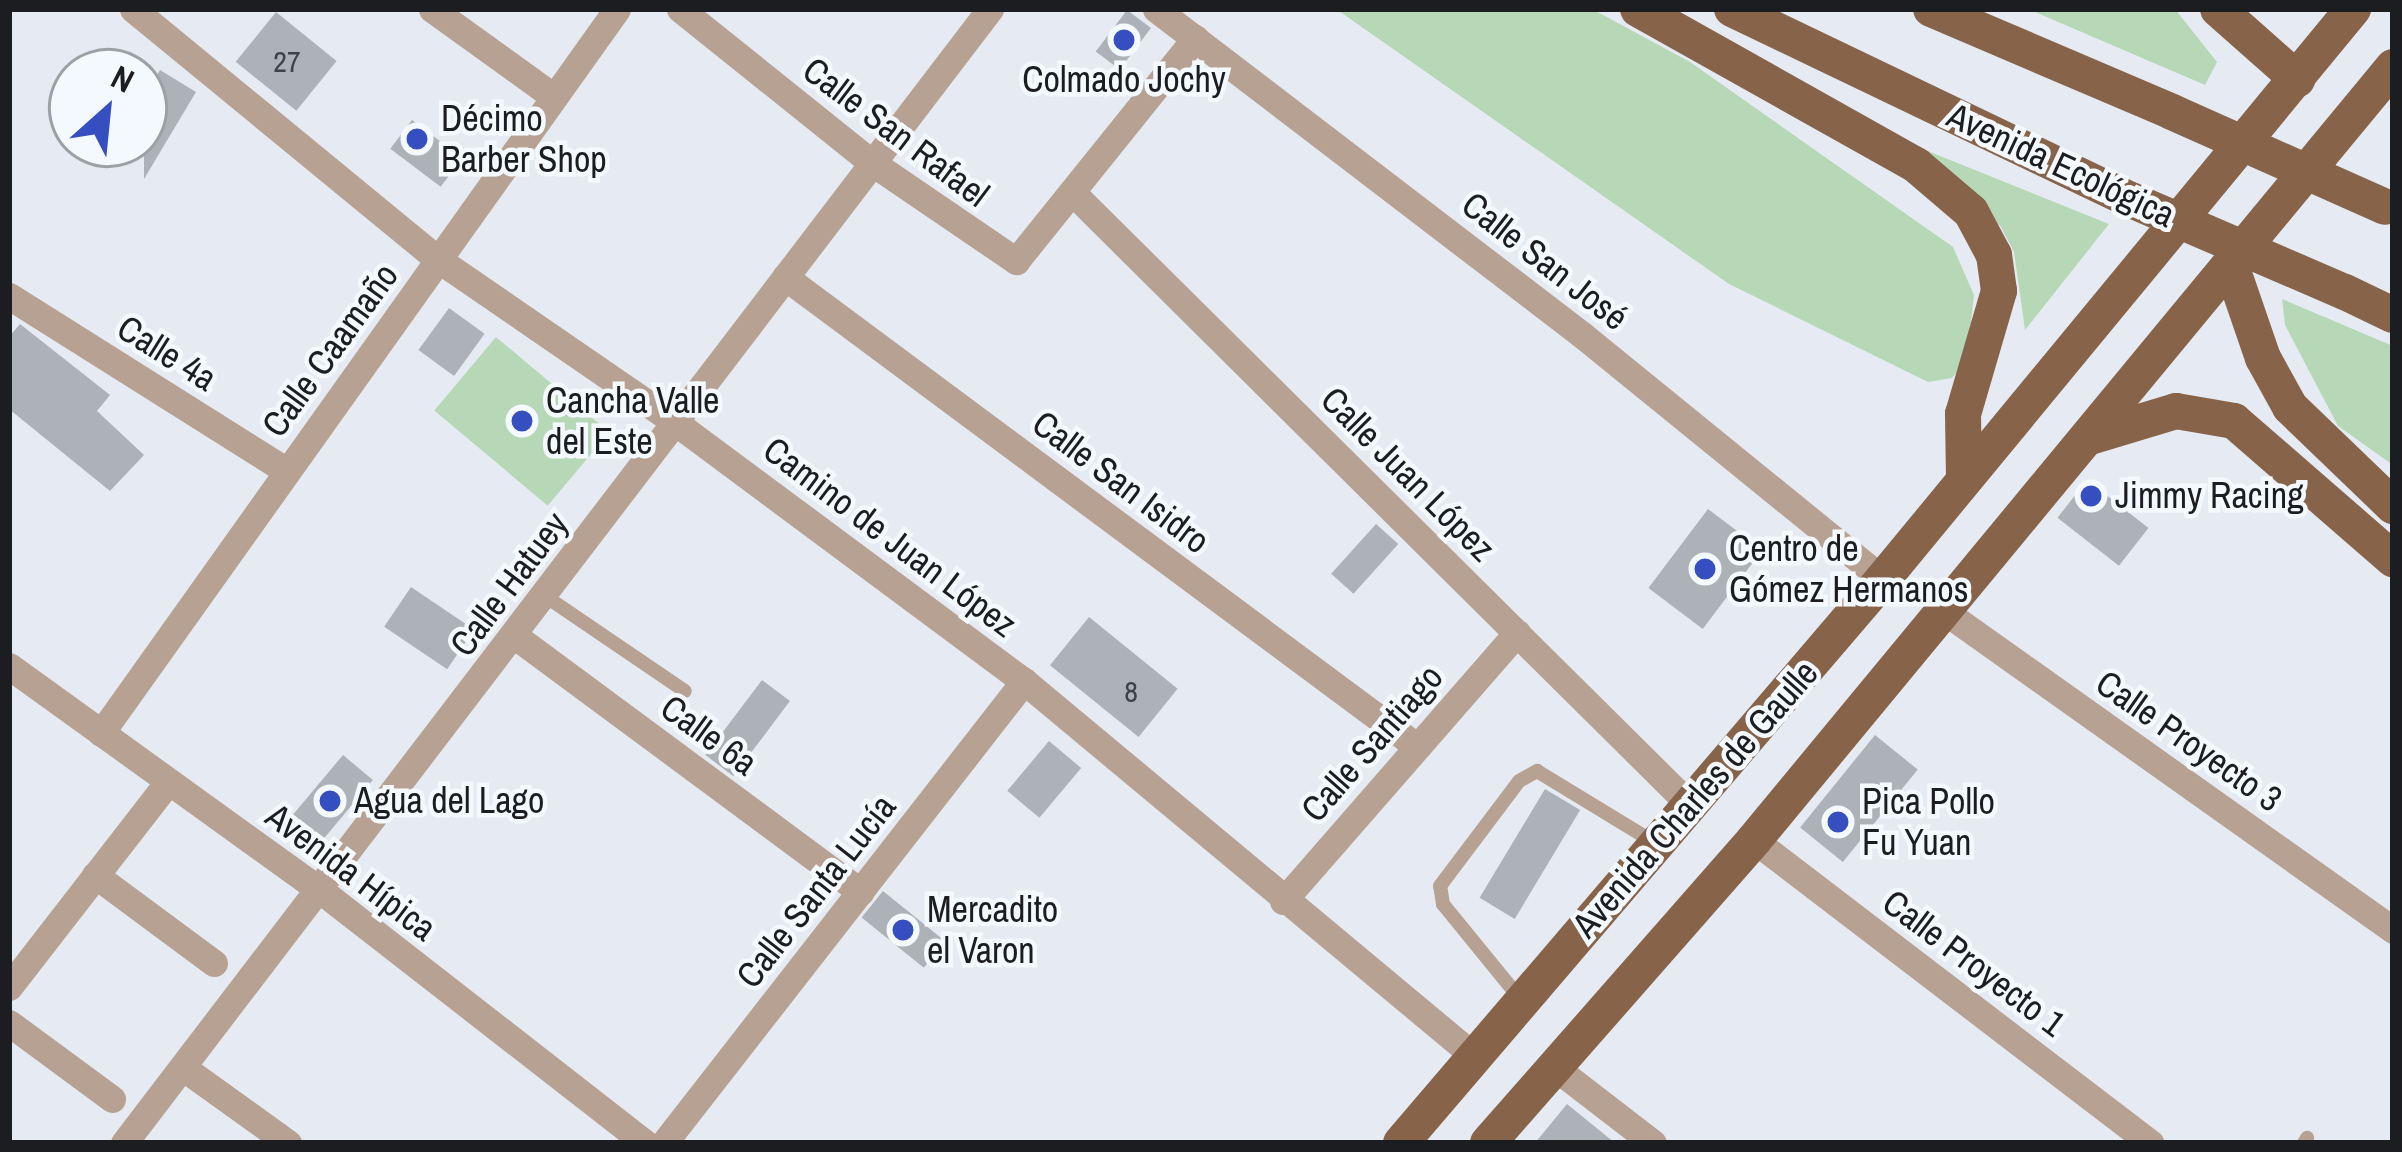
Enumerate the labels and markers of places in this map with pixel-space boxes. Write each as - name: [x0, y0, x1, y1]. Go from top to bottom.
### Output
- marker: Colmado Jochy: [1111, 27, 1137, 53]
- place label: Colmado Jochy: [1022, 58, 1226, 102]
- place label: Décimo Barber Shop: [441, 96, 607, 181]
- marker: Décimo Barber Shop: [404, 126, 430, 152]
- place label: Cancha Valle del Este: [546, 378, 719, 463]
- marker: Cancha Valle del Este: [509, 408, 535, 434]
- place label: Jimmy Racing: [2115, 474, 2304, 518]
- marker: Jimmy Racing: [2078, 483, 2104, 509]
- place label: Centro de Gómez Hermanos: [1729, 526, 1969, 611]
- marker: Centro de Gómez Hermanos: [1692, 556, 1718, 582]
- place label: Agua del Lago: [354, 779, 544, 823]
- place label: Pica Pollo Fu Yuan: [1862, 779, 1995, 864]
- marker: Agua del Lago: [317, 788, 343, 814]
- marker: Pica Pollo Fu Yuan: [1825, 809, 1851, 835]
- place label: Mercadito el Varon: [927, 887, 1058, 972]
- marker: Mercadito el Varon: [890, 917, 916, 943]

